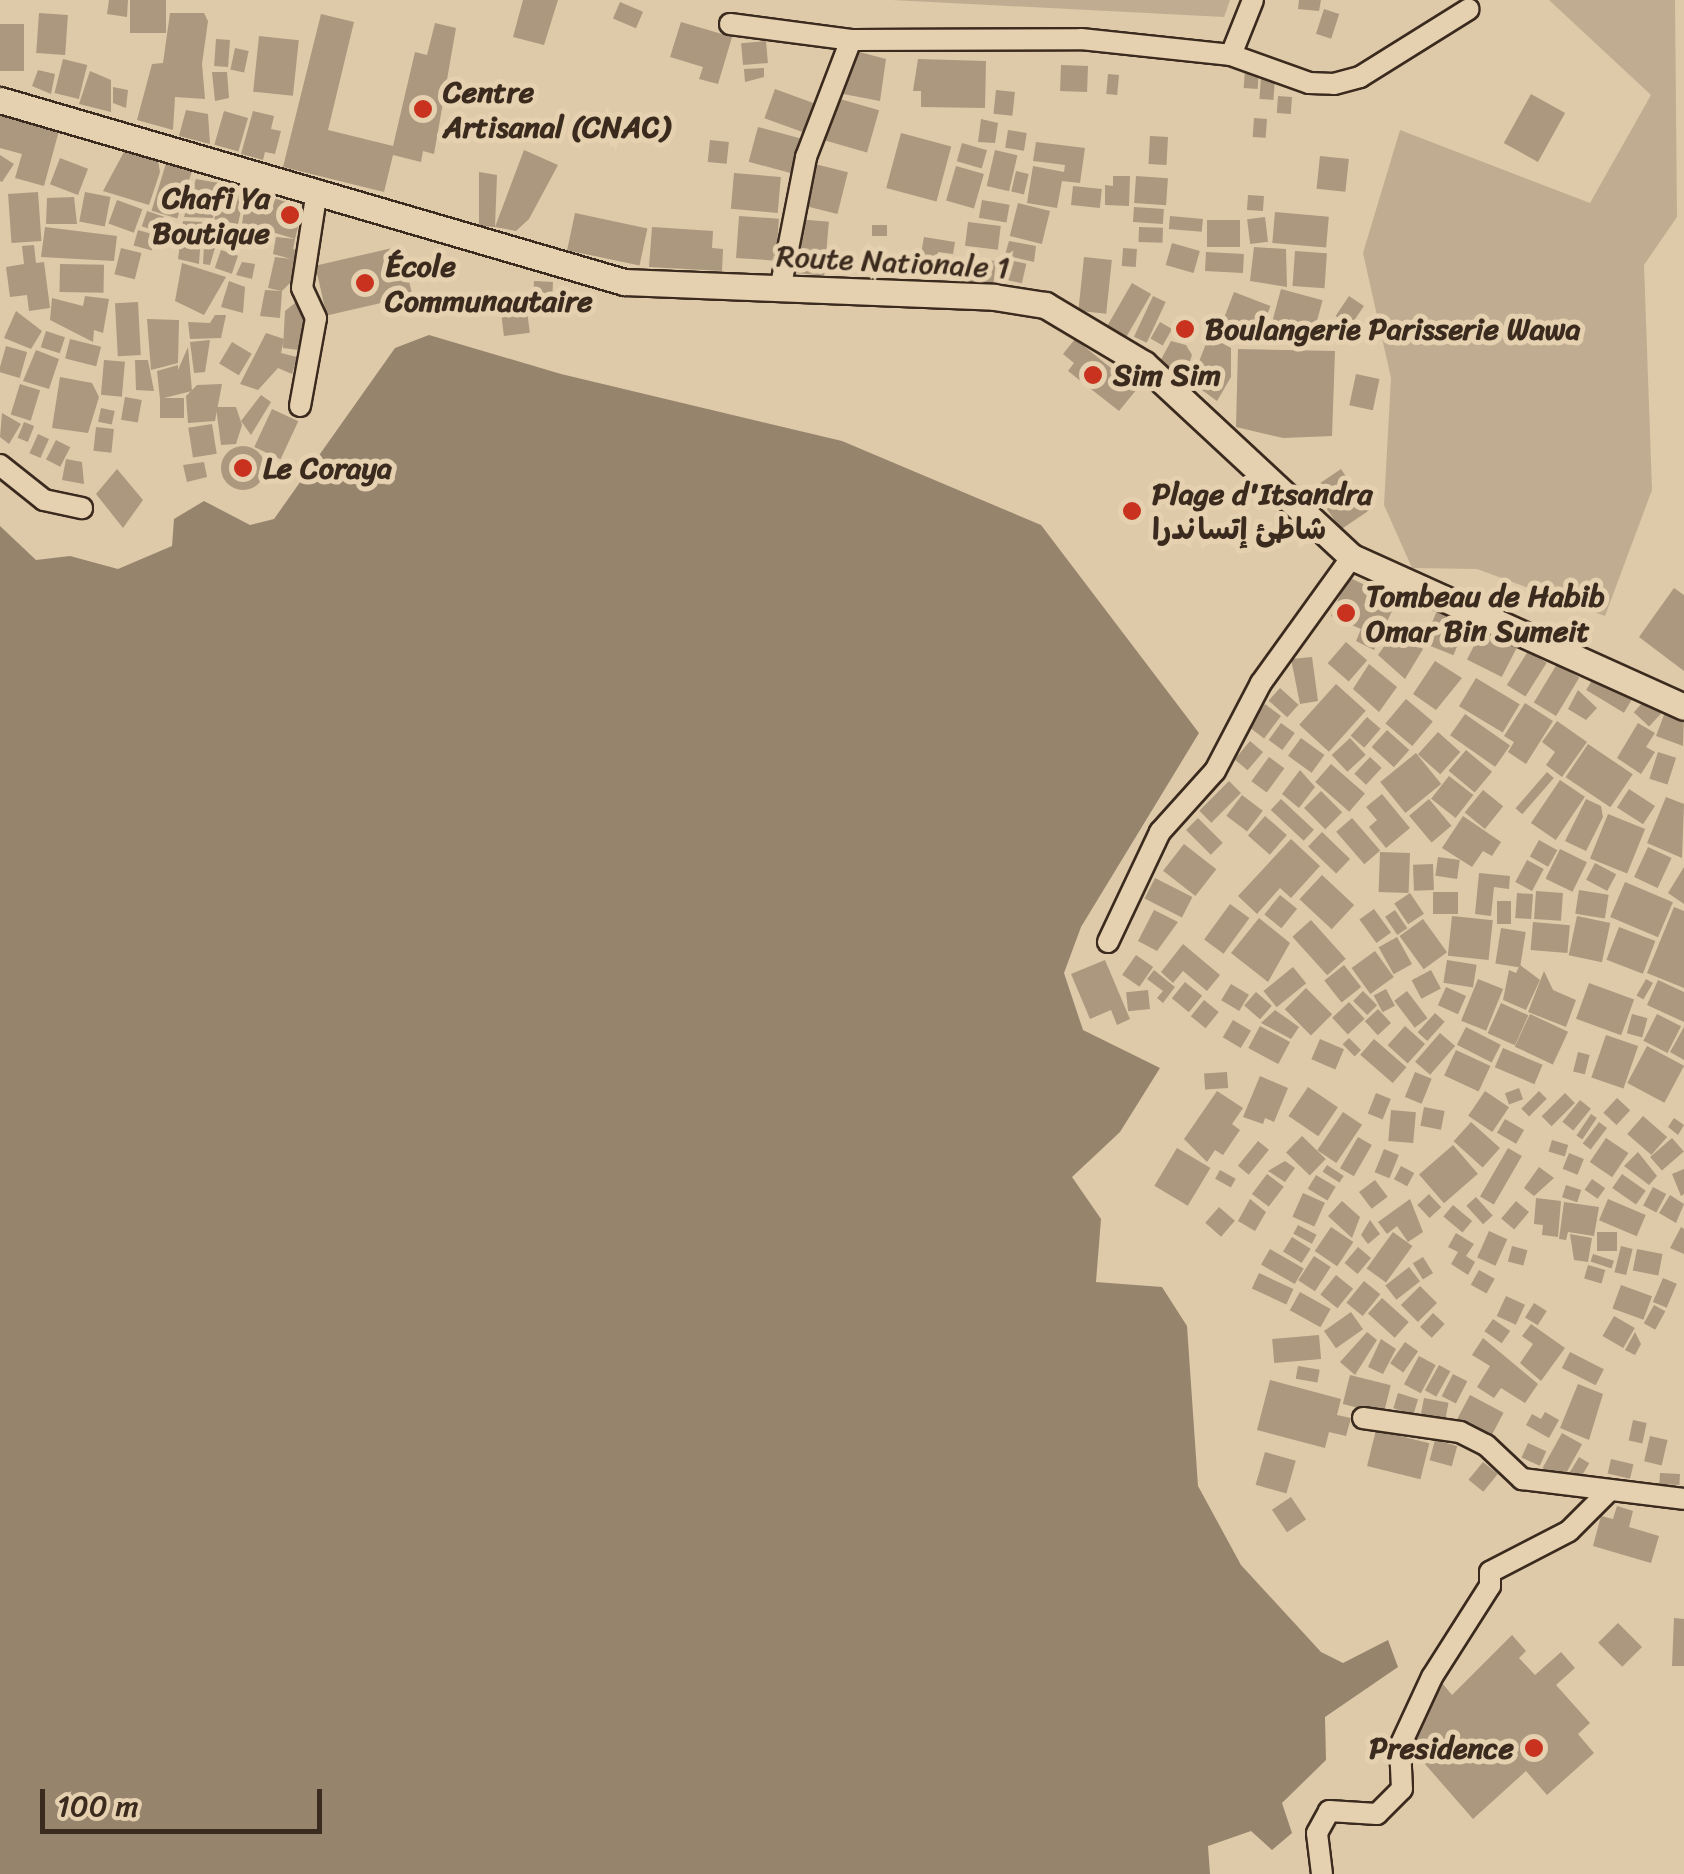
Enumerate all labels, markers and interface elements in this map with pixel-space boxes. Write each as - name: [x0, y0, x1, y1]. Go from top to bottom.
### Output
- place label: Centre Artisanal (CNAC): [443, 74, 670, 144]
- marker: Centre Artisanal (CNAC): [412, 98, 434, 120]
- place label: Chafi Ya Boutique: [152, 180, 270, 250]
- marker: Chafi Ya Boutique: [279, 204, 301, 226]
- street label: Route Nationale 1: [776, 238, 1010, 286]
- place label: École Communautaire: [385, 248, 593, 318]
- marker: École Communautaire: [354, 272, 376, 294]
- place label: Boulangerie Parisserie Wawa: [1205, 311, 1581, 347]
- marker: Boulangerie Parisserie Wawa: [1174, 318, 1196, 340]
- place label: Sim Sim: [1113, 357, 1221, 393]
- marker: Sim Sim: [1082, 364, 1104, 386]
- place label: Le Coraya: [263, 450, 392, 486]
- marker: Le Coraya: [232, 457, 254, 479]
- place label: Plage d'Itsandra شاطئ إتساندرا: [1152, 476, 1371, 546]
- marker: Plage d'Itsandra شاطئ إتساندرا: [1121, 500, 1143, 522]
- place label: Tombeau de Habib Omar Bin Sumeit: [1366, 578, 1605, 648]
- marker: Tombeau de Habib Omar Bin Sumeit: [1335, 602, 1357, 624]
- place label: Presidence: [1369, 1730, 1514, 1766]
- marker: Presidence: [1523, 1737, 1545, 1759]
- scale bar: [45, 1769, 328, 1831]
- text: 100 m: [57, 1779, 139, 1833]

